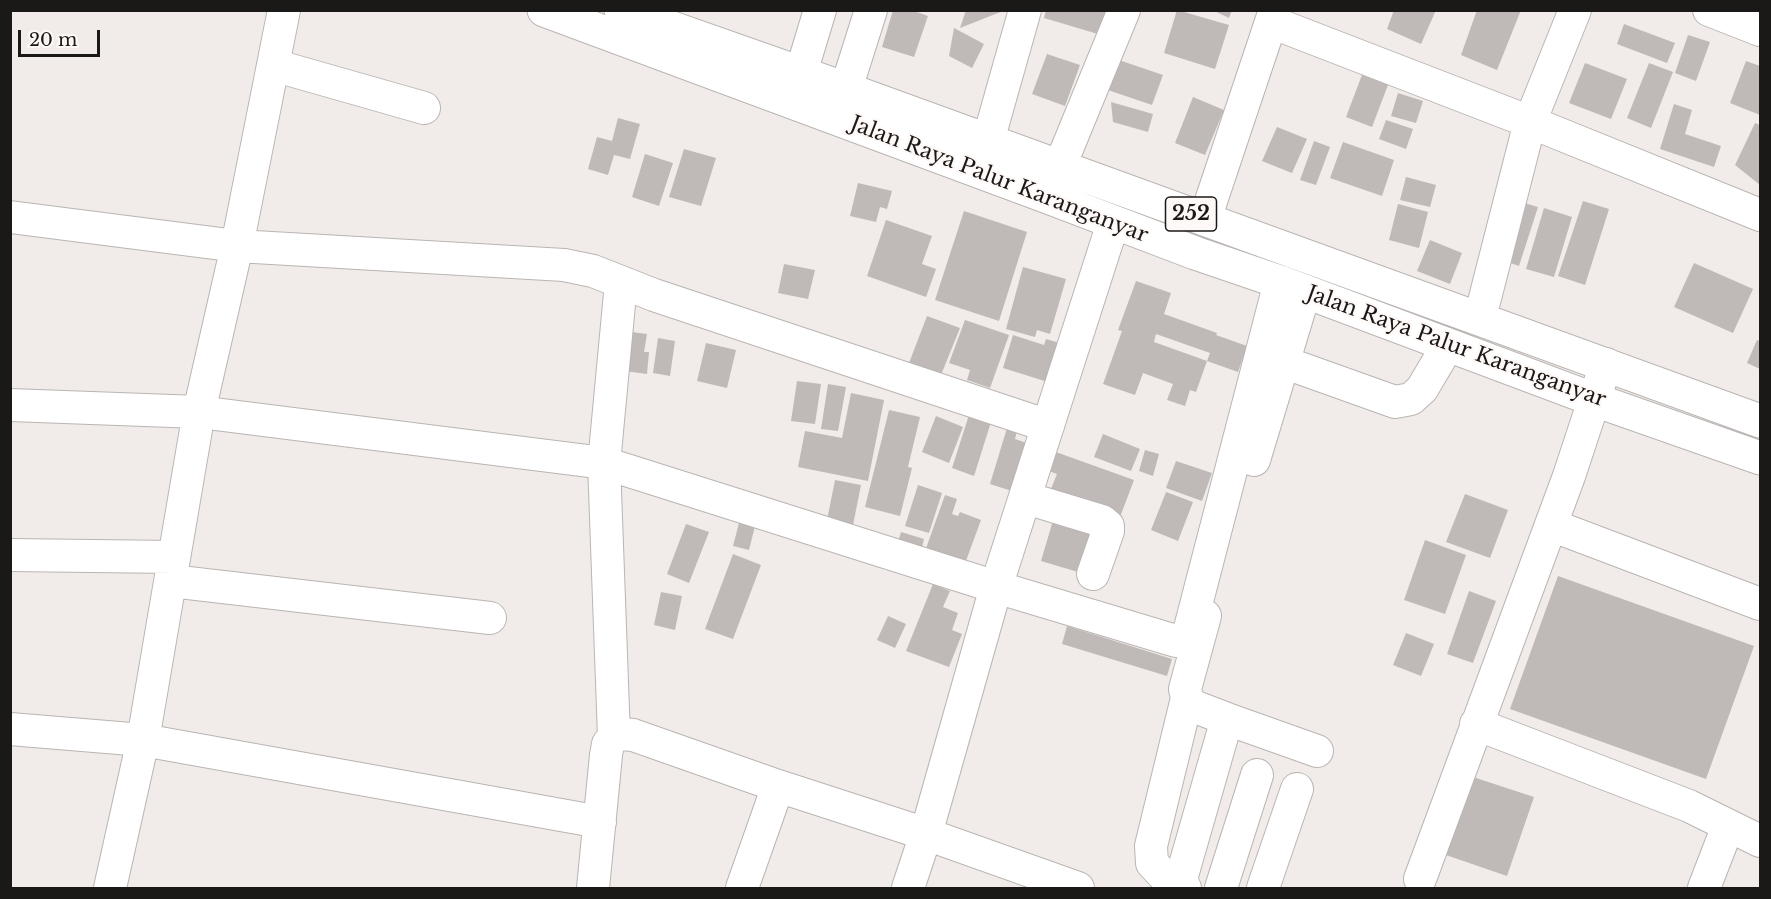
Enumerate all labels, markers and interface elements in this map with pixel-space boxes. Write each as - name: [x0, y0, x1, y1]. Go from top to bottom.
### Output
- scale bar: [21, 18, 104, 56]
- text: 20 m: [29, 29, 77, 51]
- street label: Jalan Raya Palur Karanganyar: [847, 111, 1151, 249]
- road number: 252: [1166, 197, 1216, 231]
- street label: Jalan Raya Palur Karanganyar: [1303, 281, 1609, 413]

